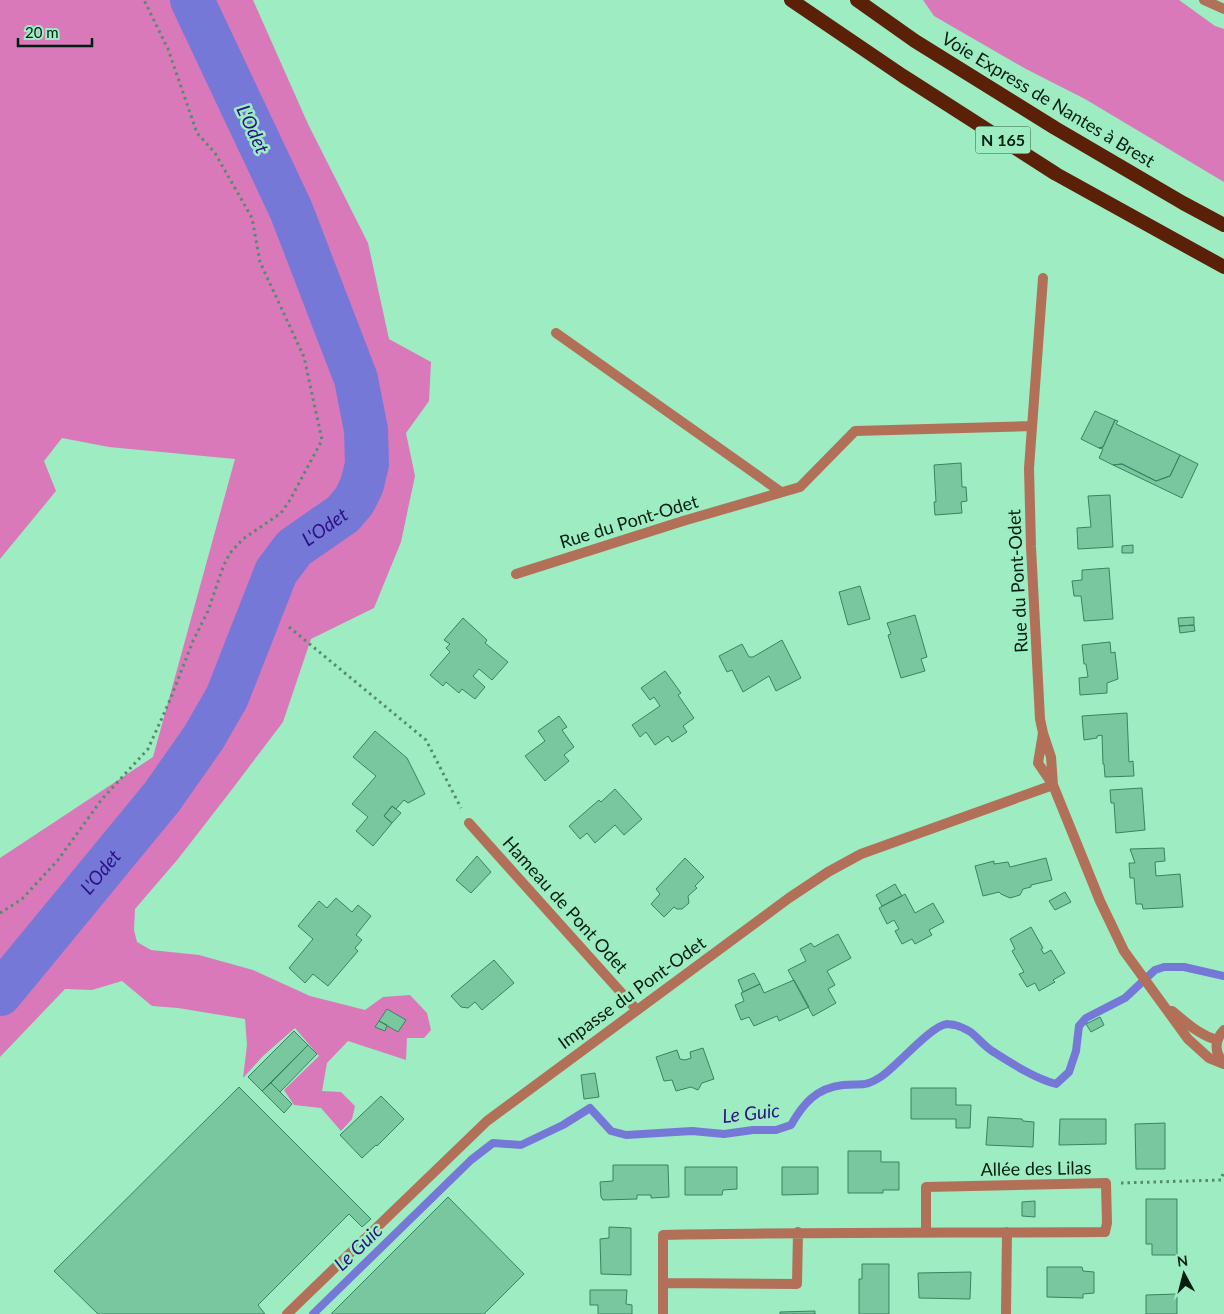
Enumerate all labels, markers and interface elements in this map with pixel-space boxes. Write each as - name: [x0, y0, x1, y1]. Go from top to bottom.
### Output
- scale bar: [18, 15, 91, 47]
- text: 20 m: [25, 23, 59, 41]
- street label: Voie Express de Nantes à Brest: [938, 27, 1159, 172]
- water label: L'Odet: [232, 101, 275, 157]
- road number: N 165: [976, 126, 1030, 154]
- street label: Rue du Pont-Odet: [557, 489, 701, 553]
- water label: L'Odet: [297, 502, 352, 550]
- street label: Rue du Pont-Odet: [1002, 508, 1032, 653]
- street label: Hameau de Pont Odet: [499, 831, 633, 978]
- water label: L'Odet: [75, 844, 125, 899]
- street label: Impasse du Pont-Odet: [553, 931, 710, 1053]
- water label: Le Guic: [721, 1098, 781, 1127]
- street label: Allée des Lilas: [980, 1156, 1092, 1180]
- water label: Le Guic: [329, 1218, 387, 1275]
- north arrow: [1159, 1249, 1209, 1299]
- text: N: [1176, 1252, 1189, 1270]

